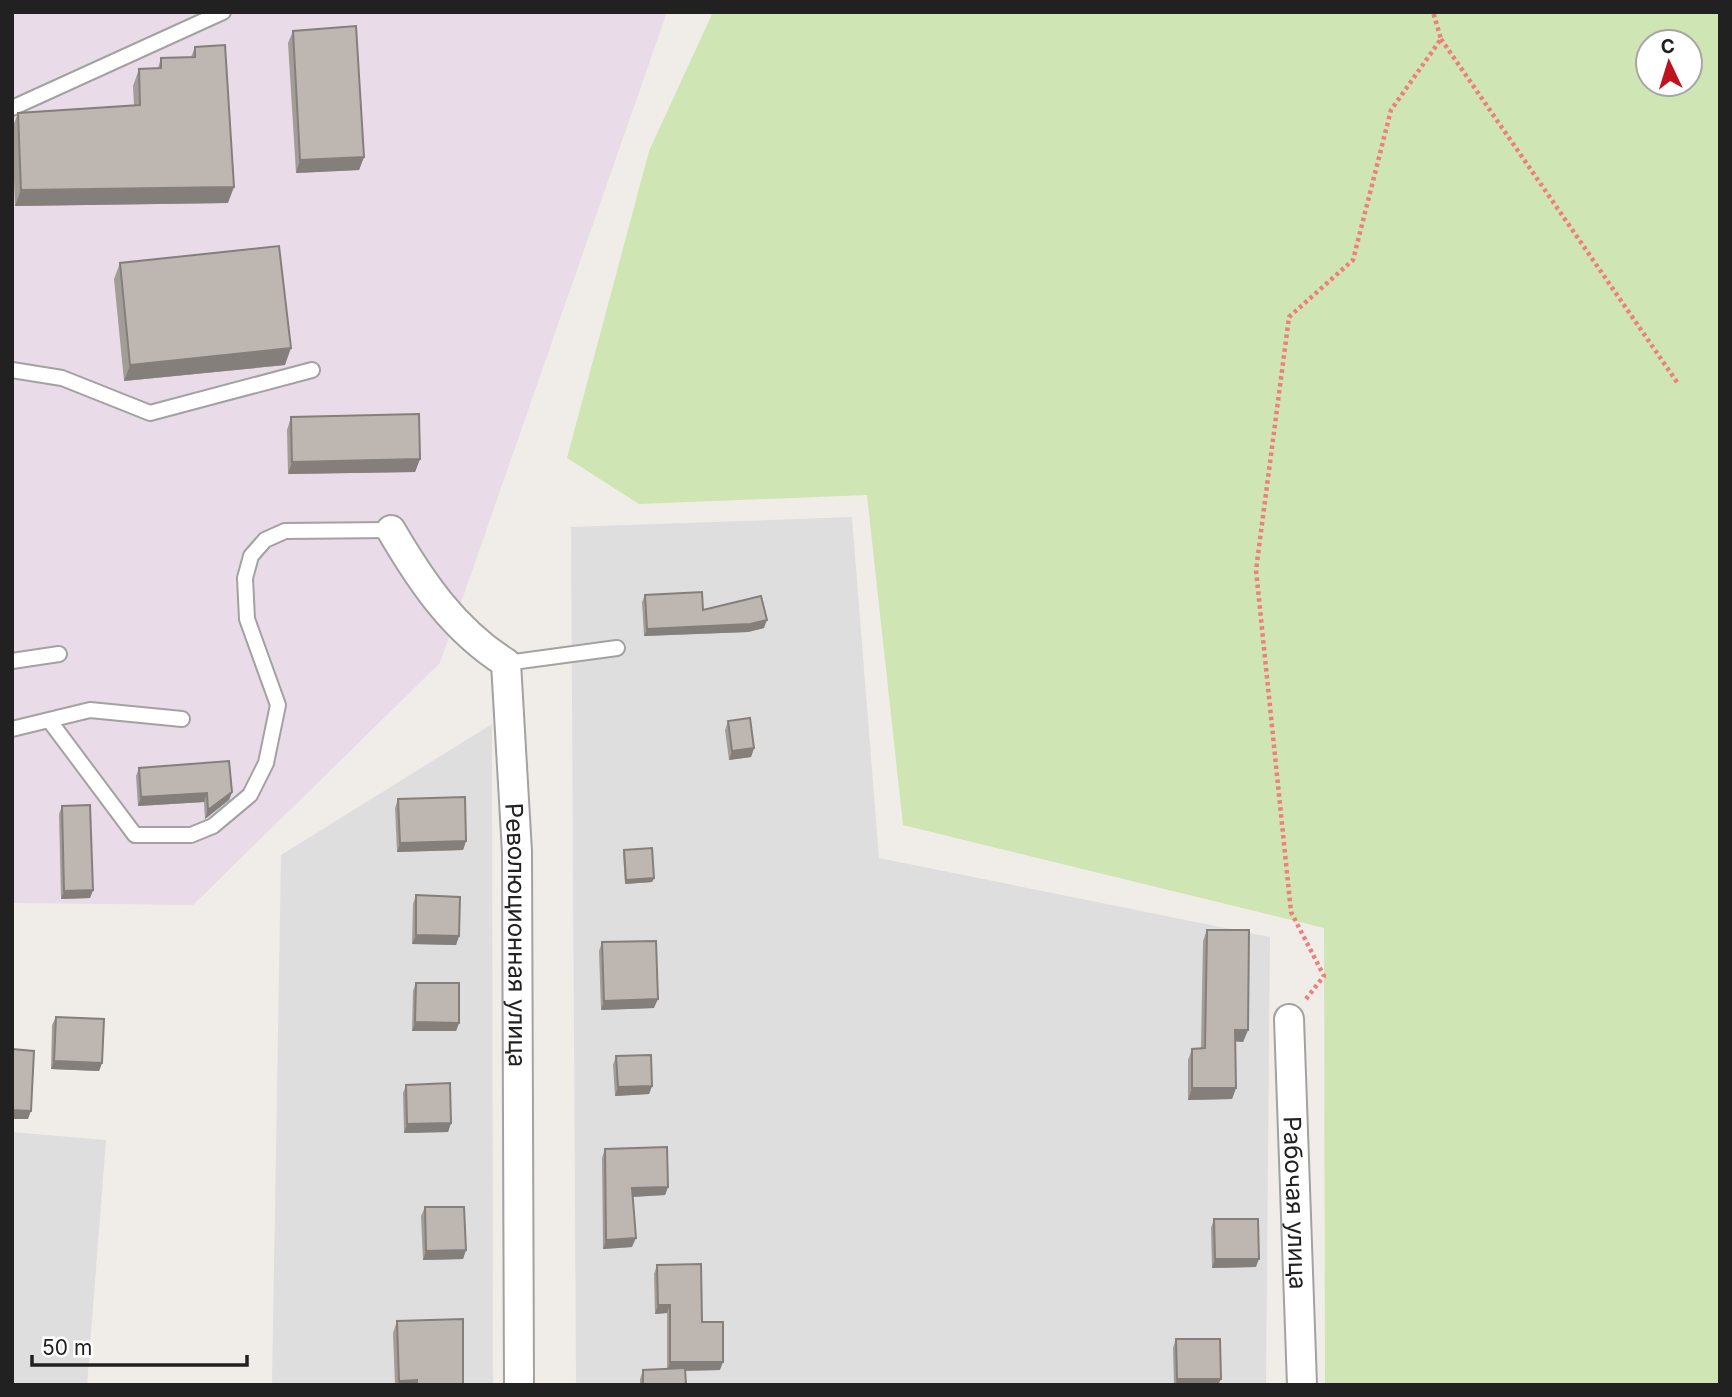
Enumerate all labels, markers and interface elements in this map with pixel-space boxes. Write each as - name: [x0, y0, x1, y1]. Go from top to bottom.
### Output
- north arrow: [1634, 28, 1704, 98]
- text: С: [1660, 35, 1676, 59]
- street label: Революционная улица: [500, 802, 532, 1067]
- street label: Рабочая улица: [1278, 1116, 1313, 1290]
- scale bar: [32, 1324, 247, 1368]
- text: 50 m: [42, 1335, 92, 1360]

